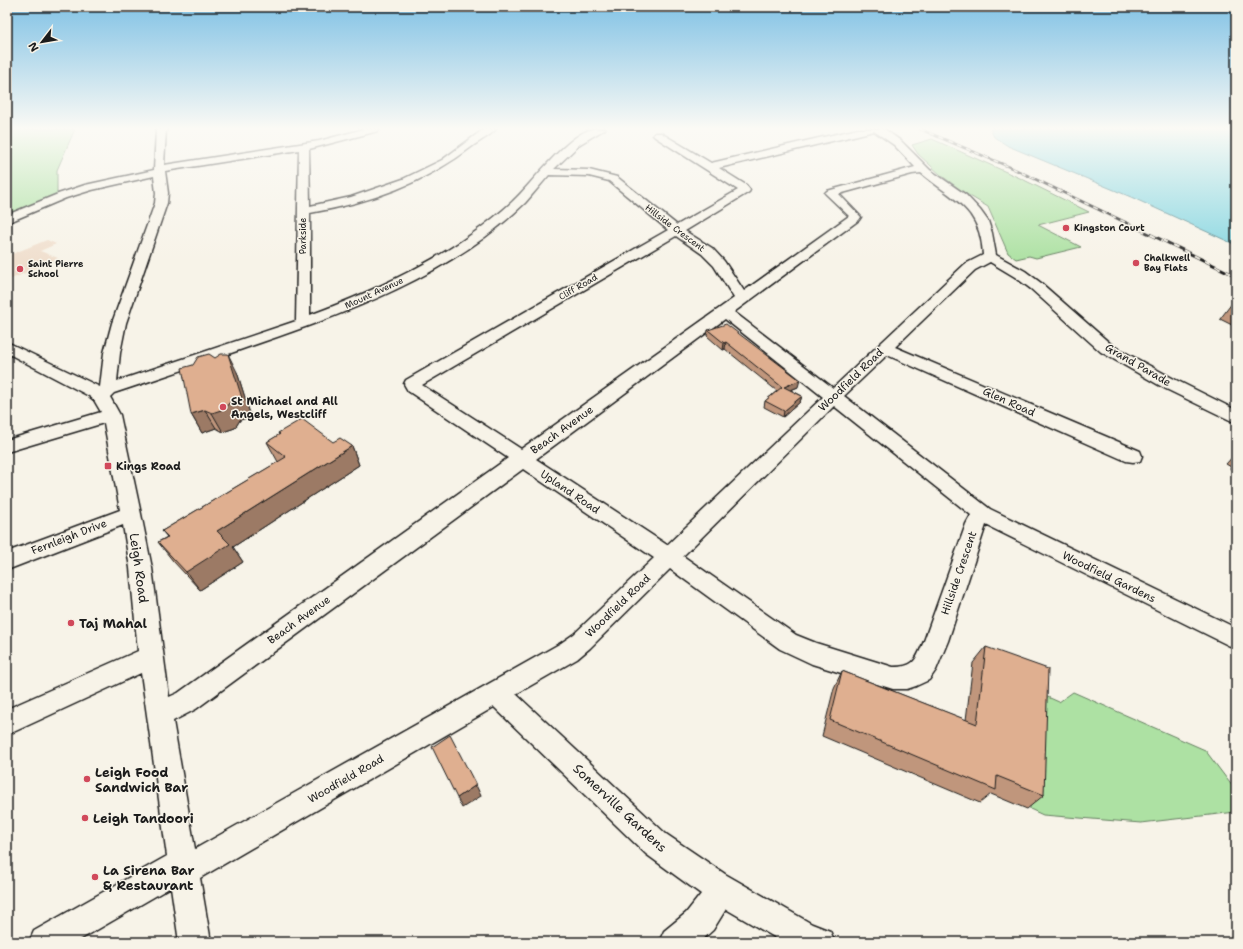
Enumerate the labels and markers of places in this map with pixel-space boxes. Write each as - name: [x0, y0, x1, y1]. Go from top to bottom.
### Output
- place label: Kingston Court: [1074, 222, 1145, 234]
- marker: Kingston Court: [1061, 223, 1071, 233]
- place label: Chalkwell Bay Flats: [1144, 252, 1190, 274]
- place label: Saint Pierre School: [28, 258, 84, 280]
- marker: Chalkwell Bay Flats: [1131, 258, 1141, 268]
- marker: Saint Pierre School: [15, 264, 25, 274]
- place label: St Michael and All Angels, Westcliff: [231, 394, 338, 422]
- marker: St Michael and All Angels, Westcliff: [218, 402, 228, 412]
- place label: Kings Road: [116, 459, 181, 474]
- marker: Kings Road: [103, 461, 113, 471]
- place label: Taj Mahal: [79, 615, 147, 632]
- marker: Taj Mahal: [66, 618, 76, 628]
- place label: Leigh Food Sandwich Bar: [95, 764, 188, 796]
- marker: Leigh Food Sandwich Bar: [82, 774, 92, 784]
- place label: Leigh Tandoori: [93, 810, 194, 827]
- marker: Leigh Tandoori: [80, 813, 90, 823]
- place label: La Sirena Bar & Restaurant: [103, 862, 195, 894]
- marker: La Sirena Bar & Restaurant: [90, 872, 100, 882]

